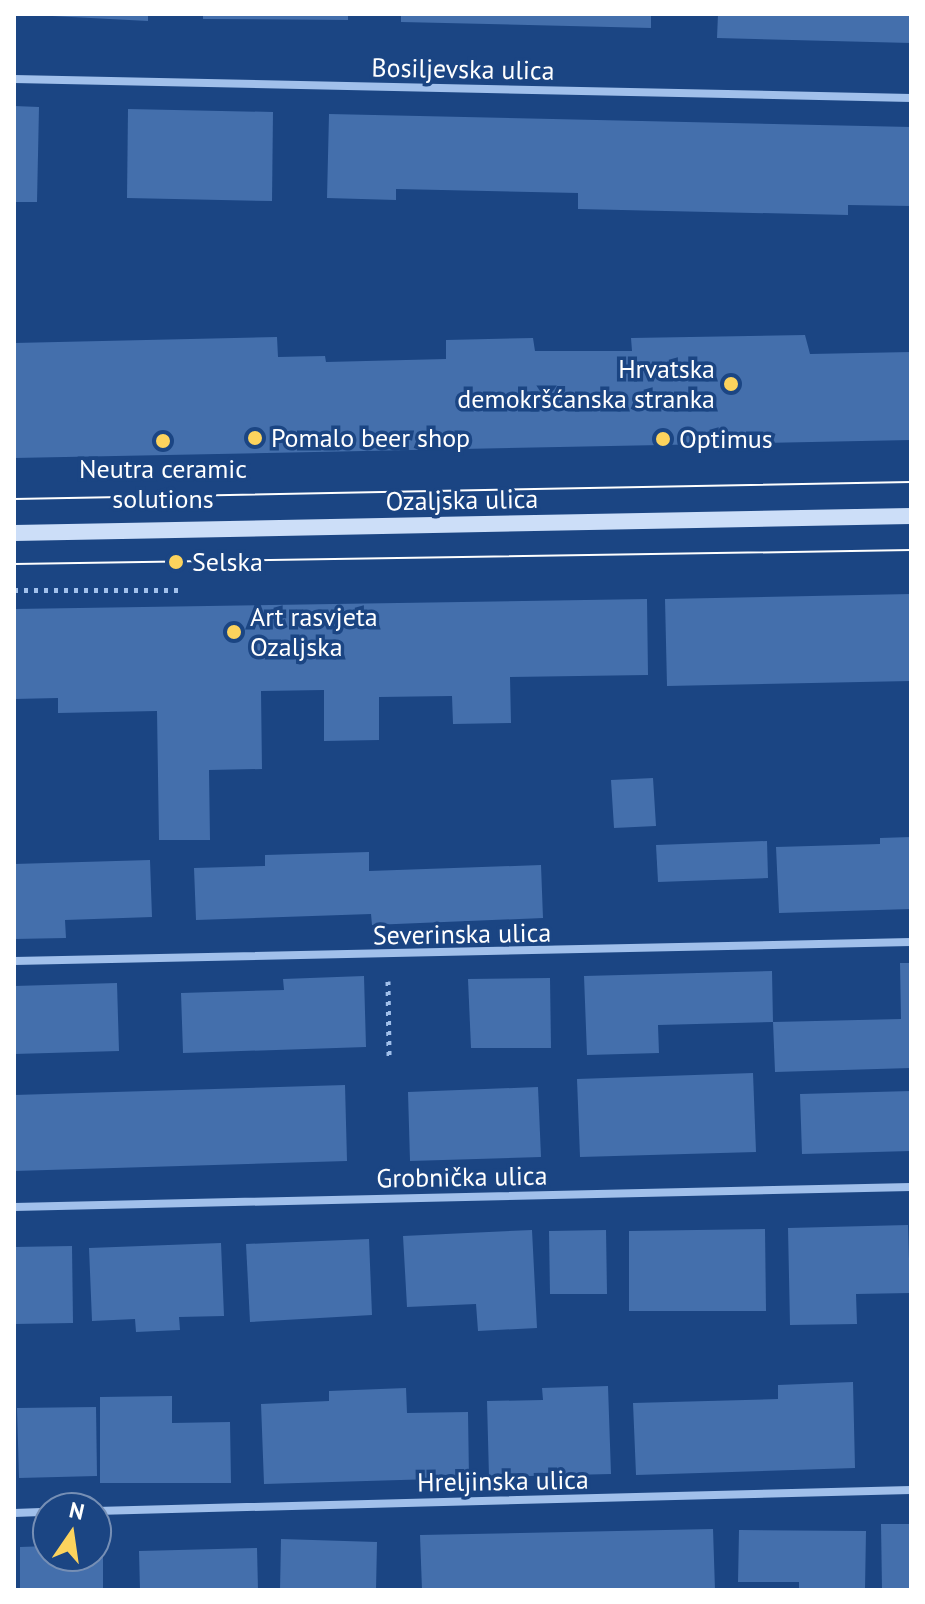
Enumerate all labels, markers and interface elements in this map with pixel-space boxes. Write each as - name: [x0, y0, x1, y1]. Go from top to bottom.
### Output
- street label: Bosiljevska ulica: [371, 52, 555, 86]
- place label: Hrvatska demokršćanska stranka: [457, 353, 715, 414]
- marker: Hrvatska demokršćanska stranka: [722, 375, 740, 393]
- place label: Pomalo beer shop: [271, 422, 470, 454]
- place label: Optimus: [679, 423, 773, 455]
- marker: Pomalo beer shop: [246, 429, 264, 447]
- marker: Optimus: [654, 430, 672, 448]
- marker: Neutra ceramic solutions: [154, 432, 172, 450]
- place label: Neutra ceramic solutions: [79, 453, 247, 514]
- street label: Ozaljska ulica: [385, 483, 539, 517]
- place label: Selska: [192, 546, 263, 578]
- marker: Selska: [167, 553, 185, 571]
- place label: Art rasvjeta Ozaljska: [250, 601, 378, 662]
- marker: Art rasvjeta Ozaljska: [225, 623, 243, 641]
- street label: Severinska ulica: [373, 917, 551, 951]
- street label: Grobnička ulica: [376, 1160, 548, 1194]
- street label: Hreljinska ulica: [417, 1464, 589, 1498]
- north arrow: [32, 1492, 112, 1572]
- text: N: [67, 1495, 87, 1526]

